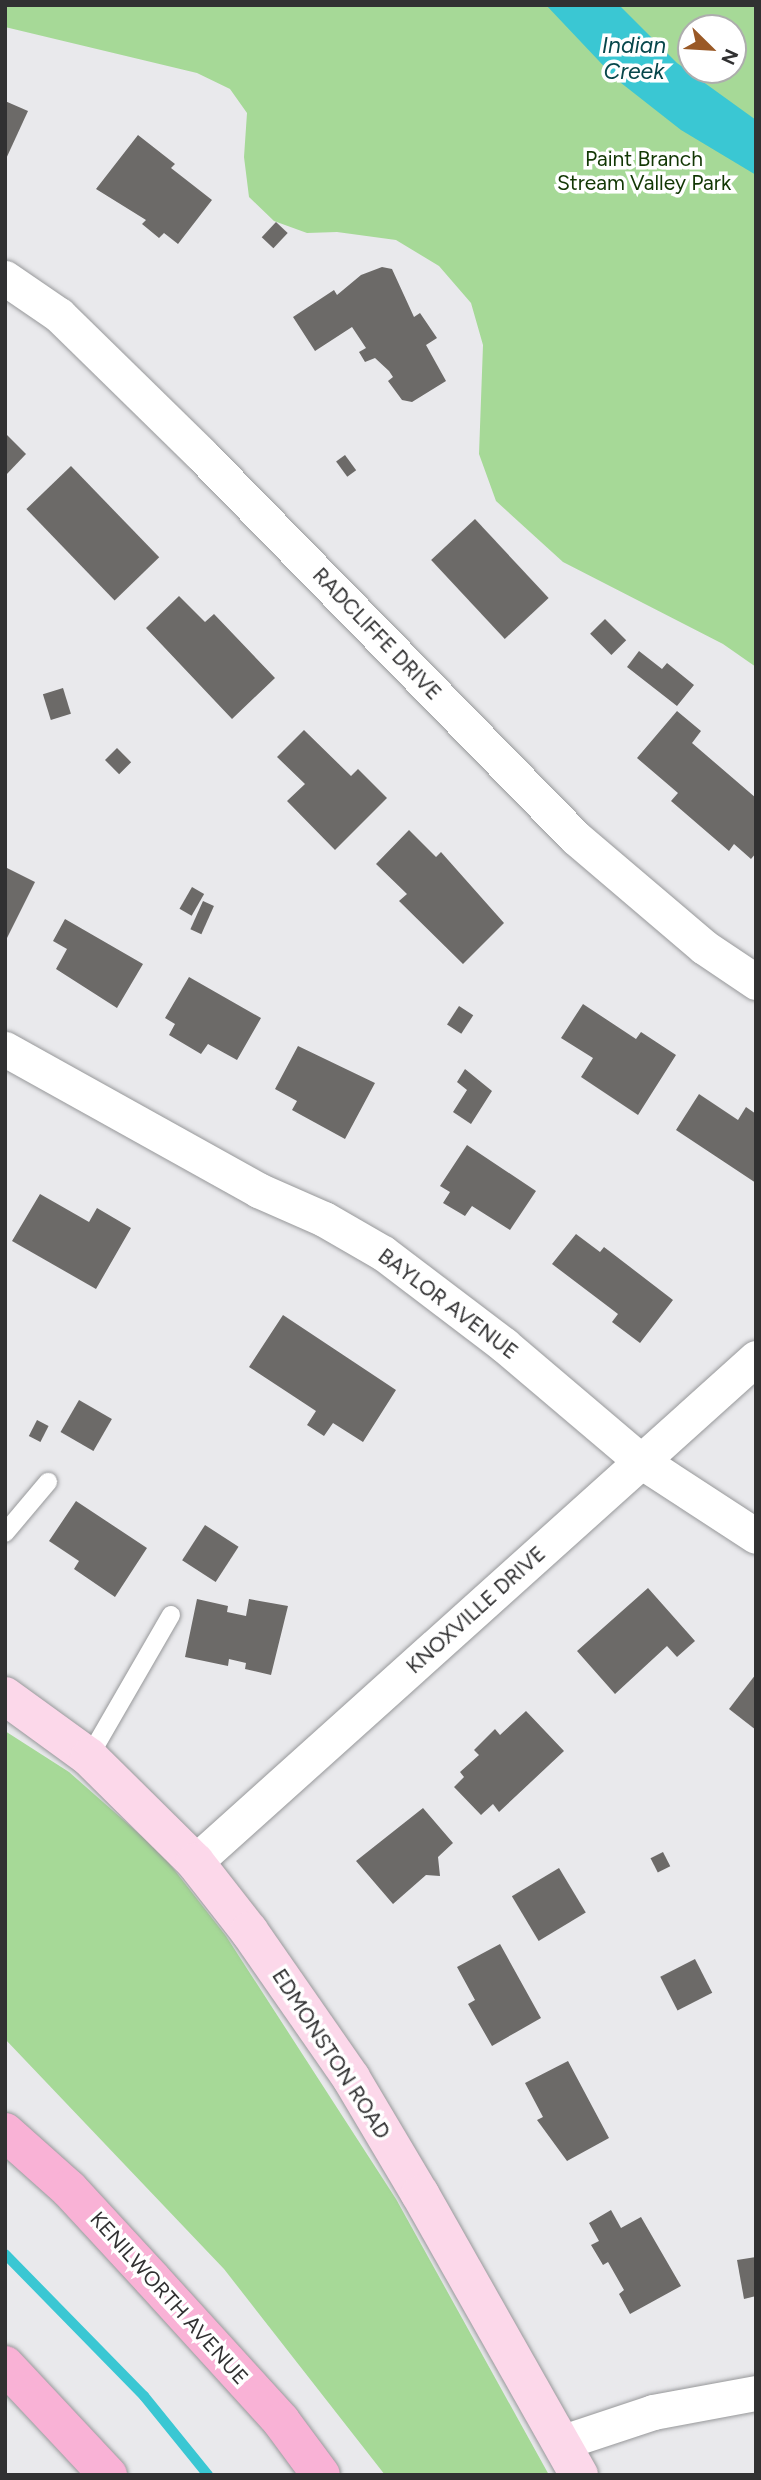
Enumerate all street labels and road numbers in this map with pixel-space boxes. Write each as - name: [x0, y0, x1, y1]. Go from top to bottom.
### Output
- street label: RADCLIFFE DRIVE: [307, 563, 447, 705]
- street label: BAYLOR AVENUE: [373, 1243, 523, 1365]
- street label: KNOXVILLE DRIVE: [401, 1541, 551, 1679]
- street label: EDMONSTON ROAD: [267, 1964, 395, 2144]
- street label: KENILWORTH AVENUE: [85, 2206, 253, 2390]

